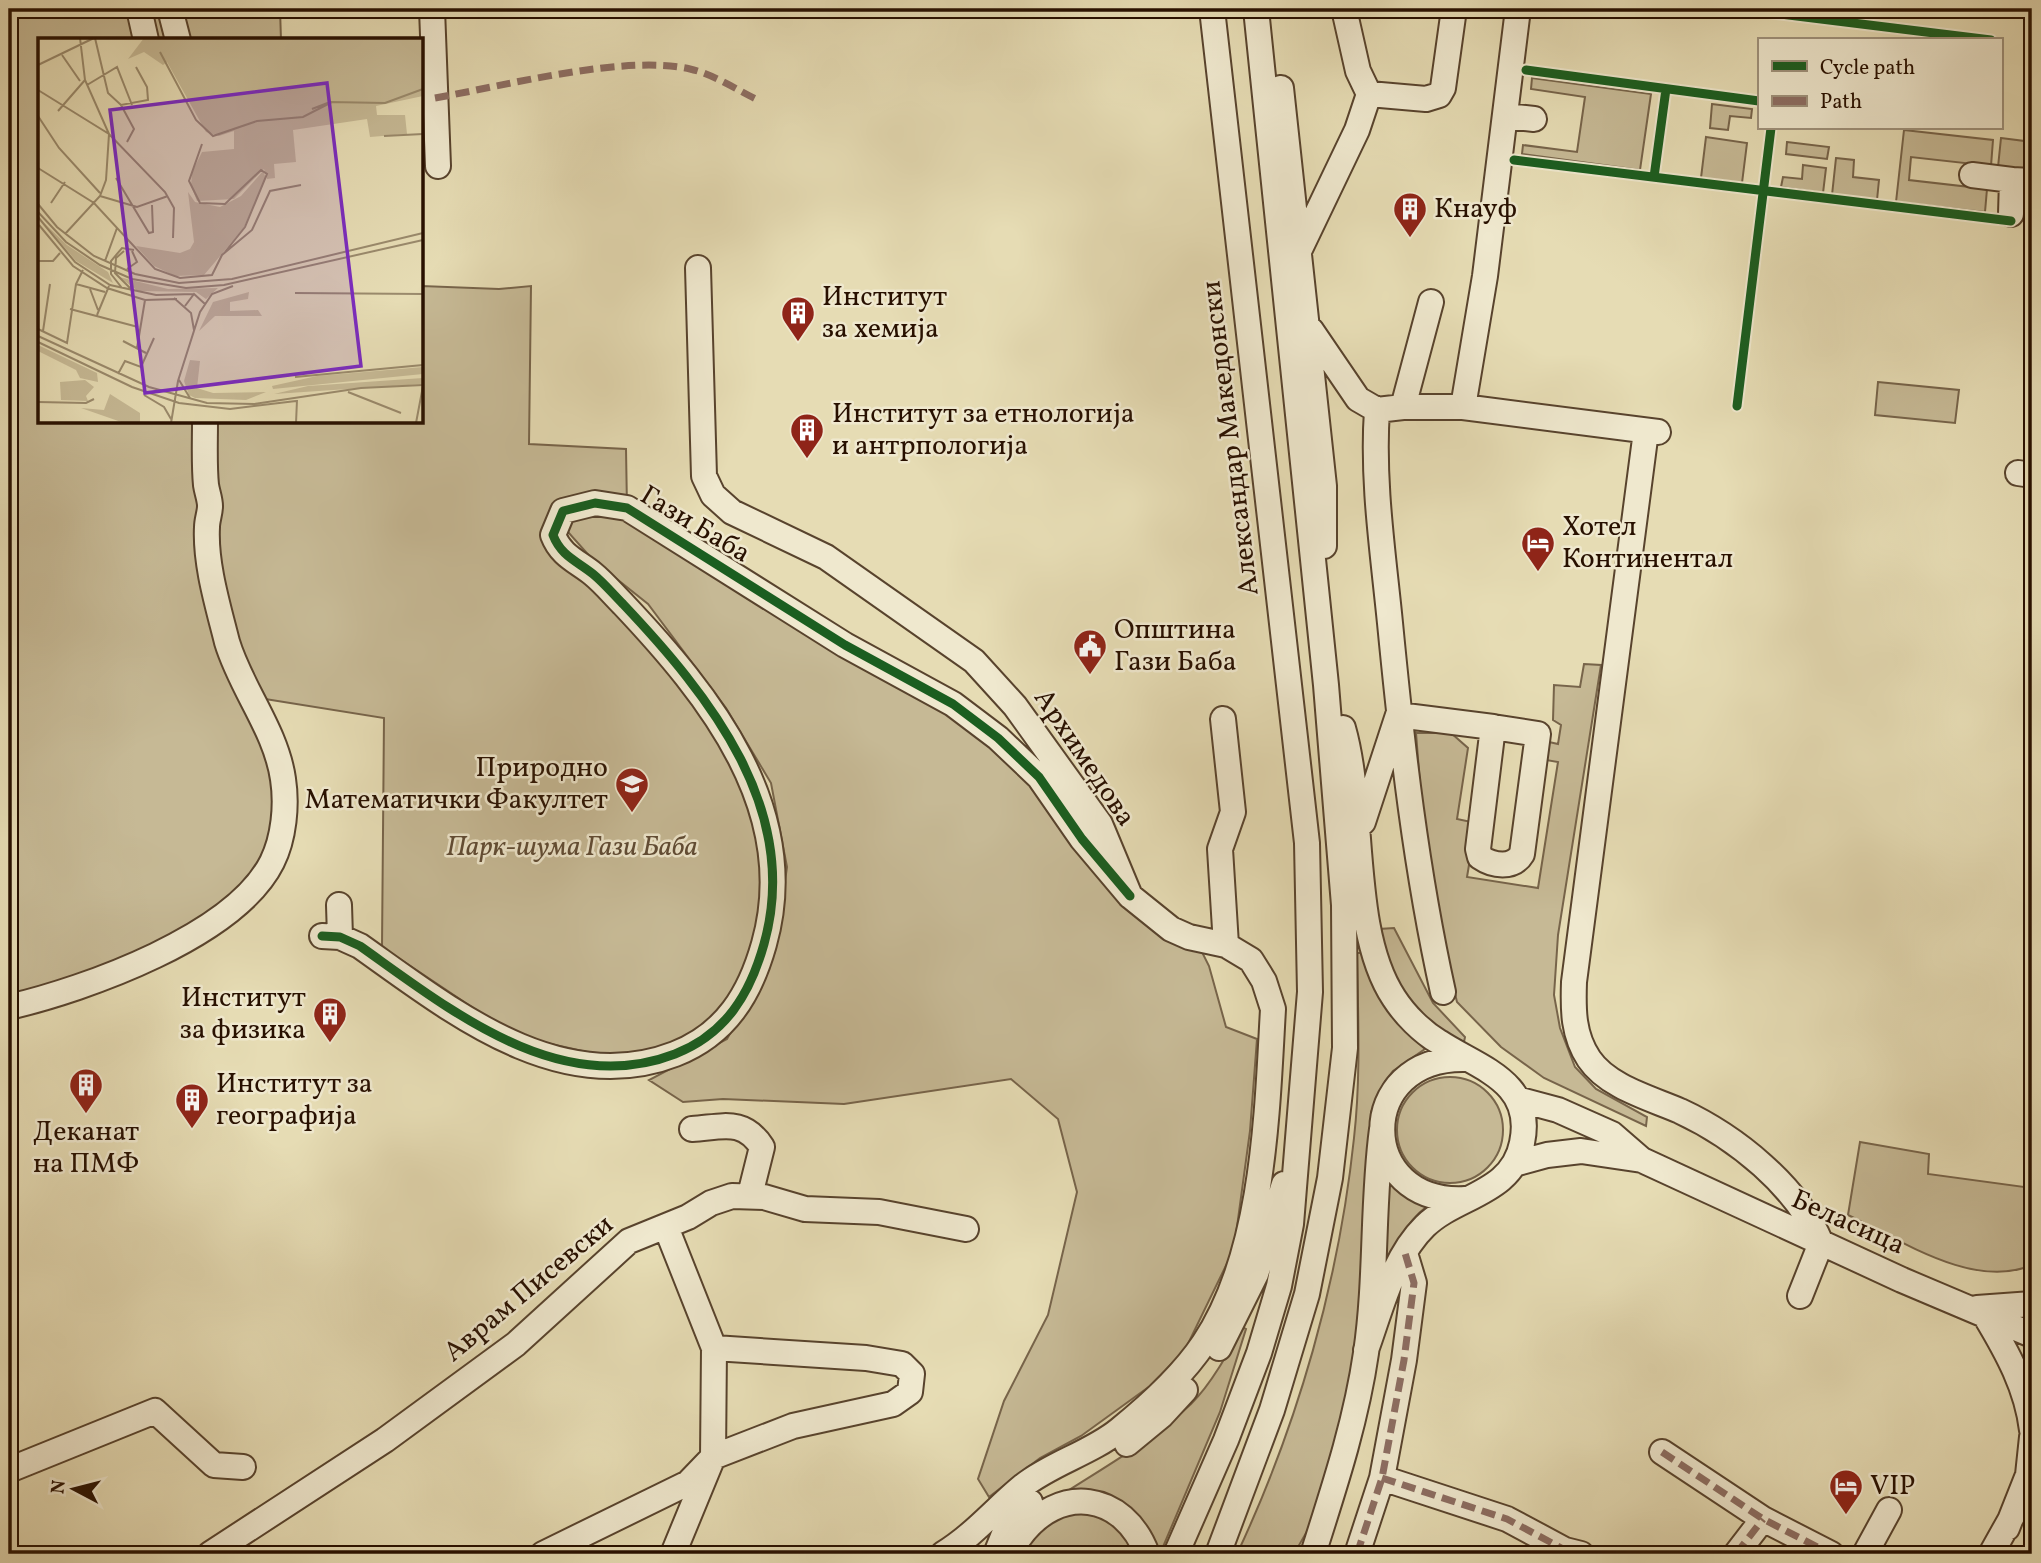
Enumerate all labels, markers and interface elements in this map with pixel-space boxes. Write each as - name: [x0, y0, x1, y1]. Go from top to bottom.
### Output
- inset map: [38, 38, 424, 424]
- legend: [1758, 38, 2002, 130]
- text: Cycle path: [1820, 54, 1915, 83]
- text: Path: [1820, 88, 1862, 117]
- building icon: Кнауф: [1391, 190, 1429, 239]
- place label: Кнауф: [1434, 190, 1517, 229]
- place label: Институт за хемија: [822, 278, 947, 349]
- street label: Александар Македонски: [1192, 278, 1270, 598]
- building icon: Институт за хемија: [779, 294, 817, 343]
- place label: Институт за етнологија и антрпологија: [832, 395, 1135, 466]
- building icon: Институт за етнологија и антрпологија: [788, 411, 826, 460]
- street label: Гази Баба: [632, 477, 758, 573]
- place label: Хотел Континентал: [1562, 508, 1733, 579]
- hotel icon: Хотел Континентал: [1519, 524, 1557, 573]
- place label: Општина Гази Баба: [1114, 611, 1237, 682]
- public building icon: Општина Гази Баба: [1071, 627, 1109, 676]
- street label: Архимедова: [1024, 682, 1144, 834]
- place label: Природно Математички Факултет: [304, 749, 608, 820]
- school or university icon: Природно Математички Факултет: [613, 765, 651, 814]
- park label: Парк-шума Гази Баба: [446, 828, 698, 867]
- place label: Институт за физика: [180, 979, 306, 1050]
- building icon: Институт за физика: [311, 995, 349, 1044]
- place label: Институт за географија: [216, 1065, 373, 1136]
- building icon: Деканат на ПМФ: [67, 1066, 105, 1115]
- building icon: Институт за географија: [173, 1081, 211, 1130]
- place label: Деканат на ПМФ: [33, 1113, 139, 1184]
- street label: Беласица: [1785, 1181, 1911, 1265]
- street label: Аврам Писевски: [436, 1206, 622, 1372]
- north arrow: [38, 1454, 108, 1524]
- hotel icon: VIP: [1827, 1467, 1865, 1516]
- place label: VIP: [1870, 1467, 1915, 1506]
- text: N: [45, 1479, 73, 1496]

